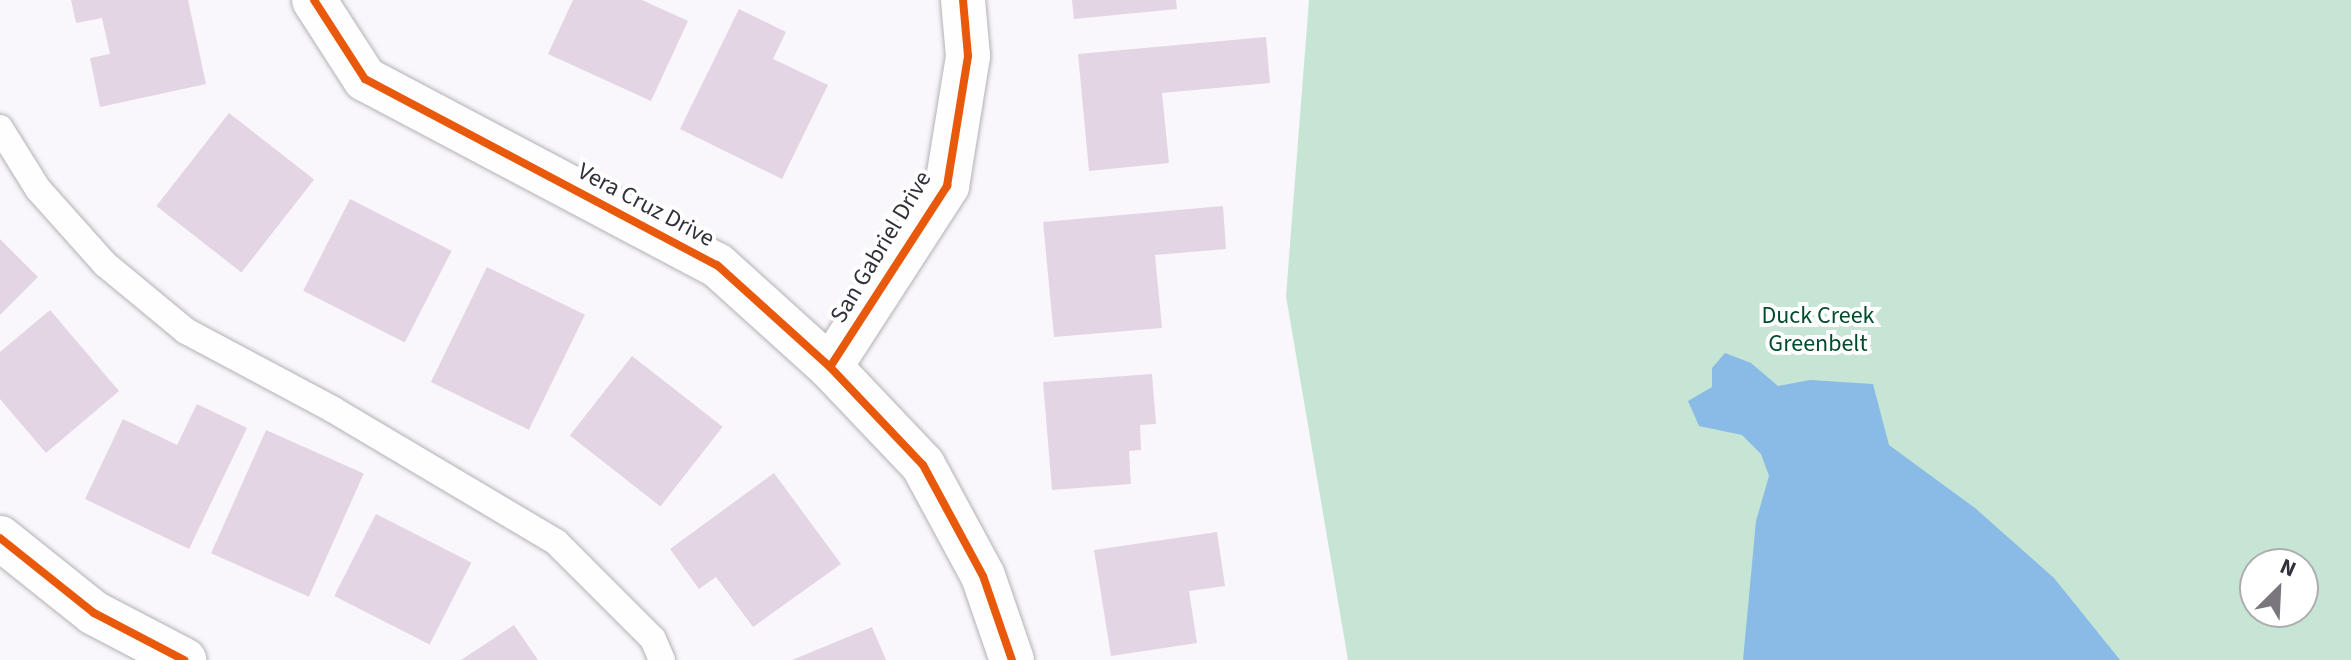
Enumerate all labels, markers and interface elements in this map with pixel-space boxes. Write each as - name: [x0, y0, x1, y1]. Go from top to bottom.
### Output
- street label: Vera Cruz Drive: [573, 157, 719, 253]
- street label: San Gabriel Drive: [824, 166, 938, 328]
- park label: Duck Creek Greenbelt: [1762, 302, 1874, 358]
- north arrow: [2239, 548, 2319, 628]
- text: N: [2275, 550, 2301, 585]

